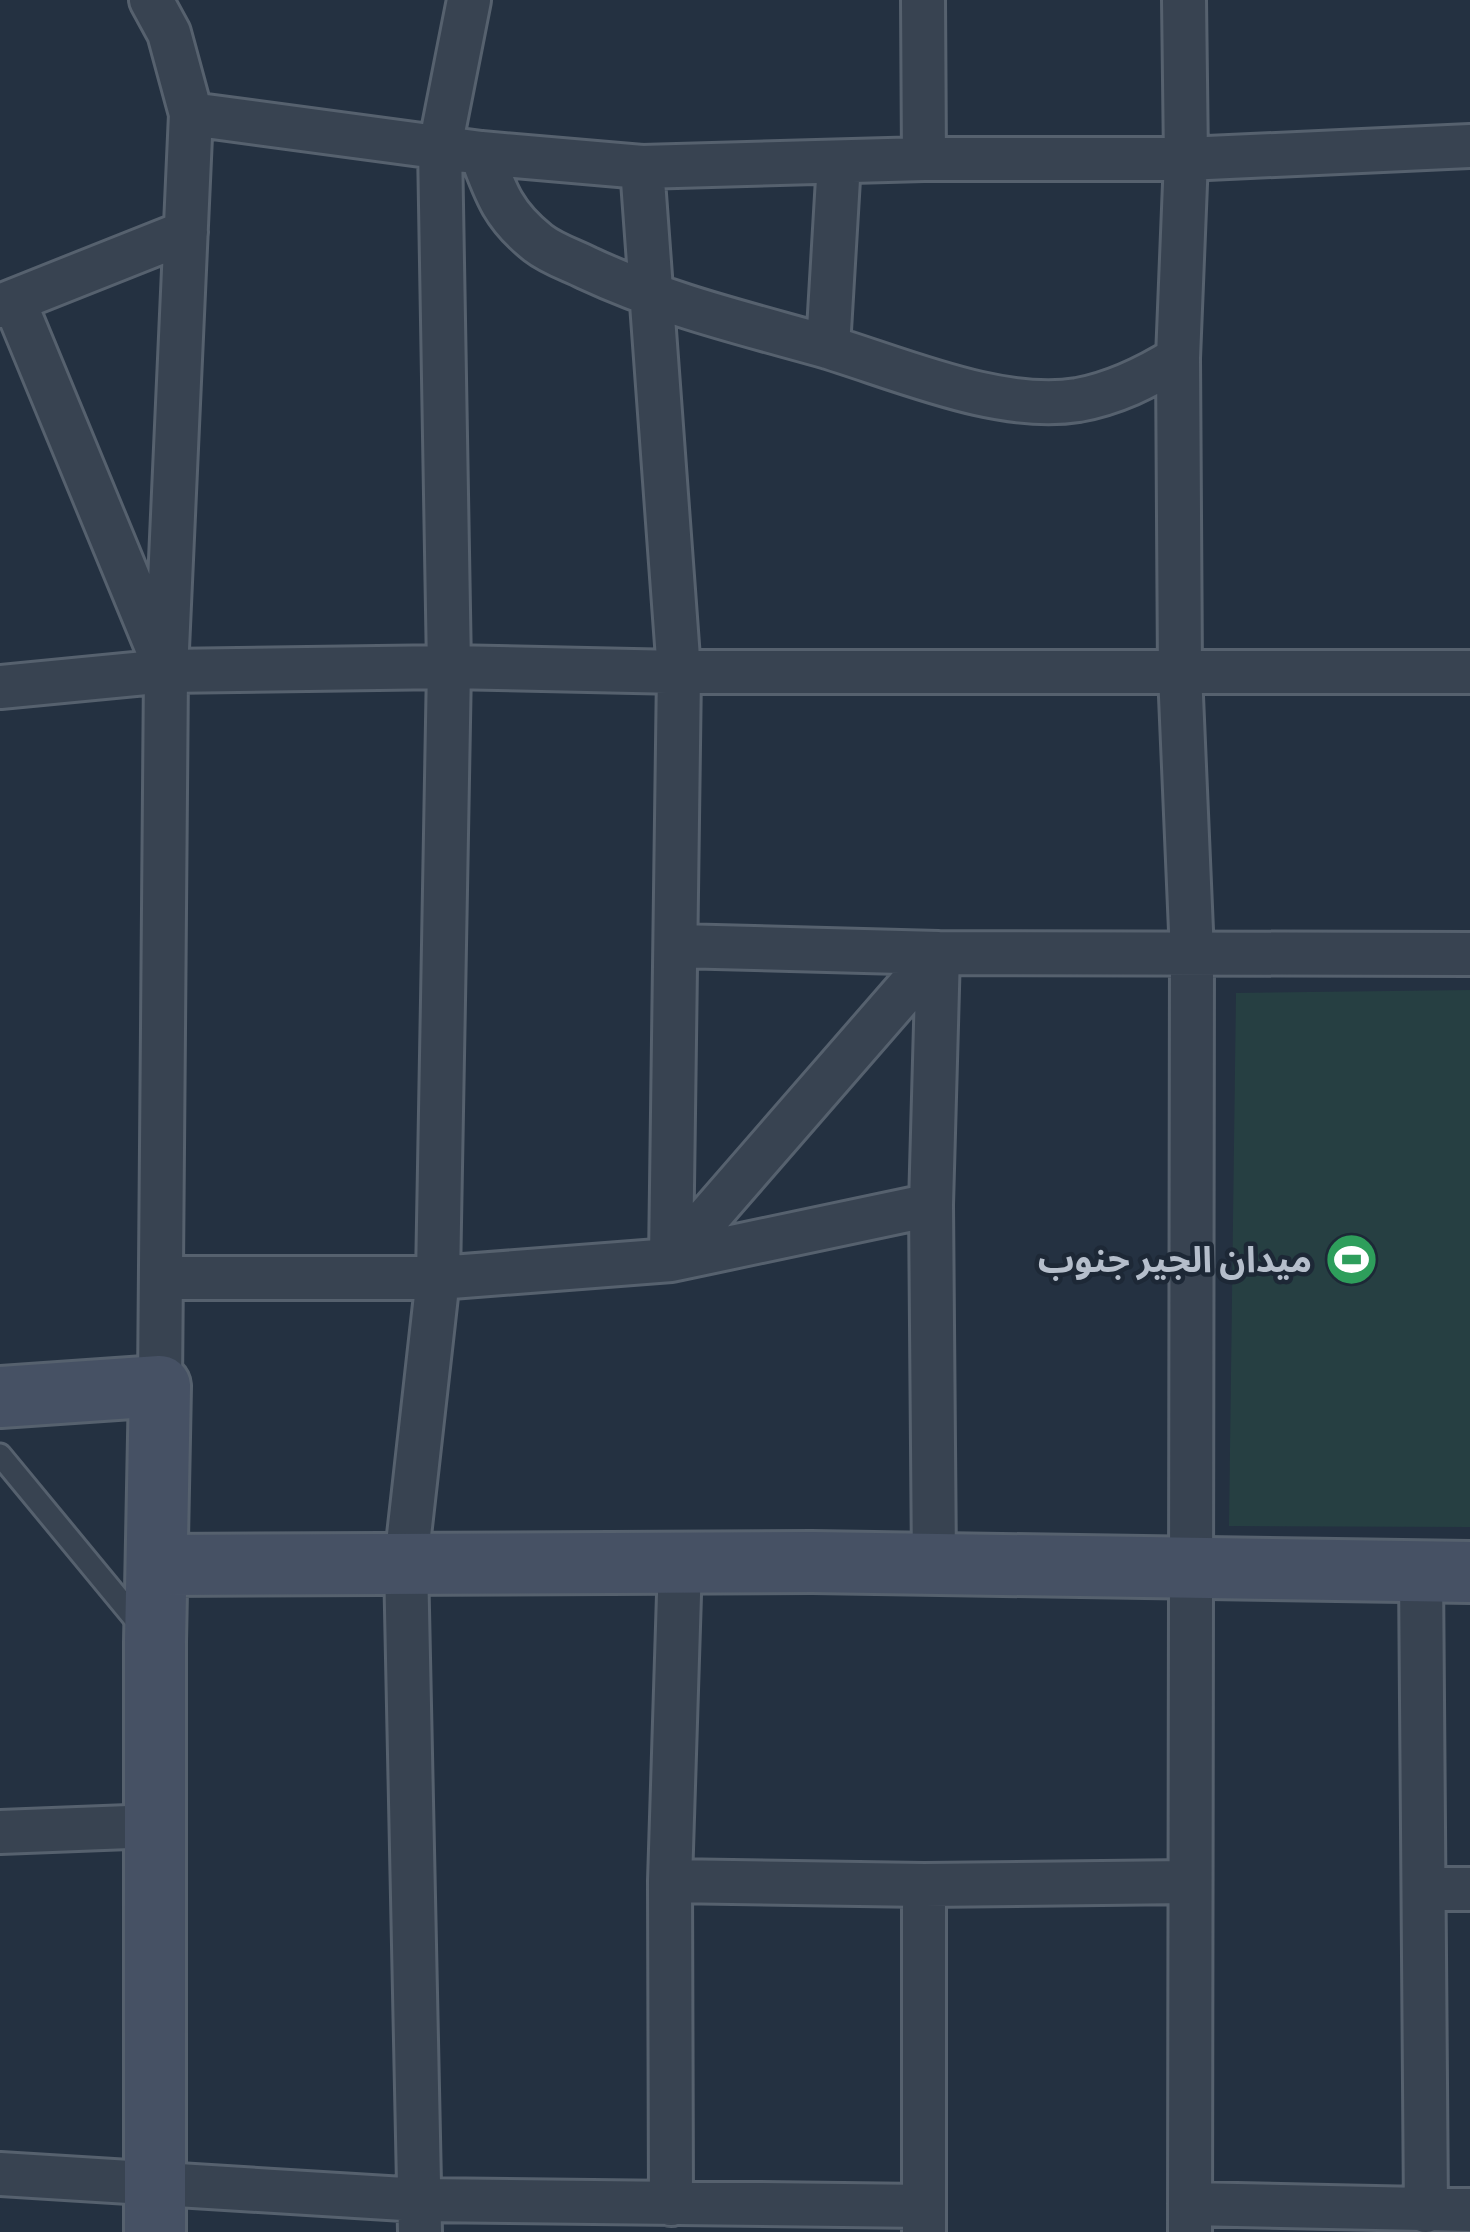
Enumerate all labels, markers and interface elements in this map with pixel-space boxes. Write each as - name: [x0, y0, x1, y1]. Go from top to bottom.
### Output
- sports icon: ميدان الجير جنوب: [1323, 1231, 1379, 1287]
- place label: ميدان الجير جنوب: [1038, 1236, 1312, 1281]

